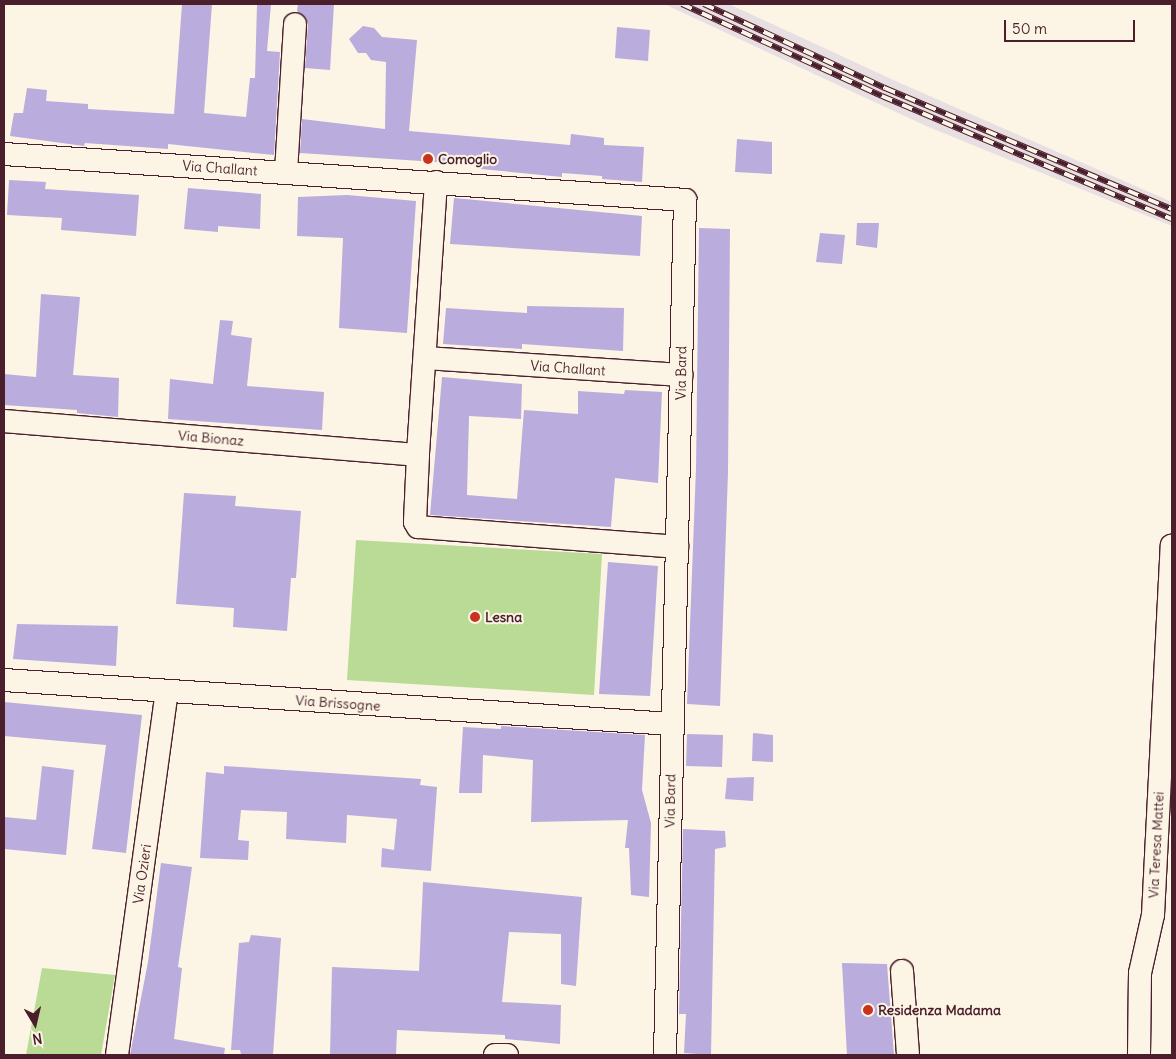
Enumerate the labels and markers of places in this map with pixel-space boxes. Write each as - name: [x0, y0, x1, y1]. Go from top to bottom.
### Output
- place label: Comoglio: [438, 151, 497, 167]
- marker: Comoglio: [422, 153, 434, 165]
- place label: Lesna: [485, 609, 522, 625]
- marker: Lesna: [469, 611, 481, 623]
- place label: Residenza Madama: [878, 1002, 1001, 1018]
- marker: Residenza Madama: [862, 1004, 874, 1016]

